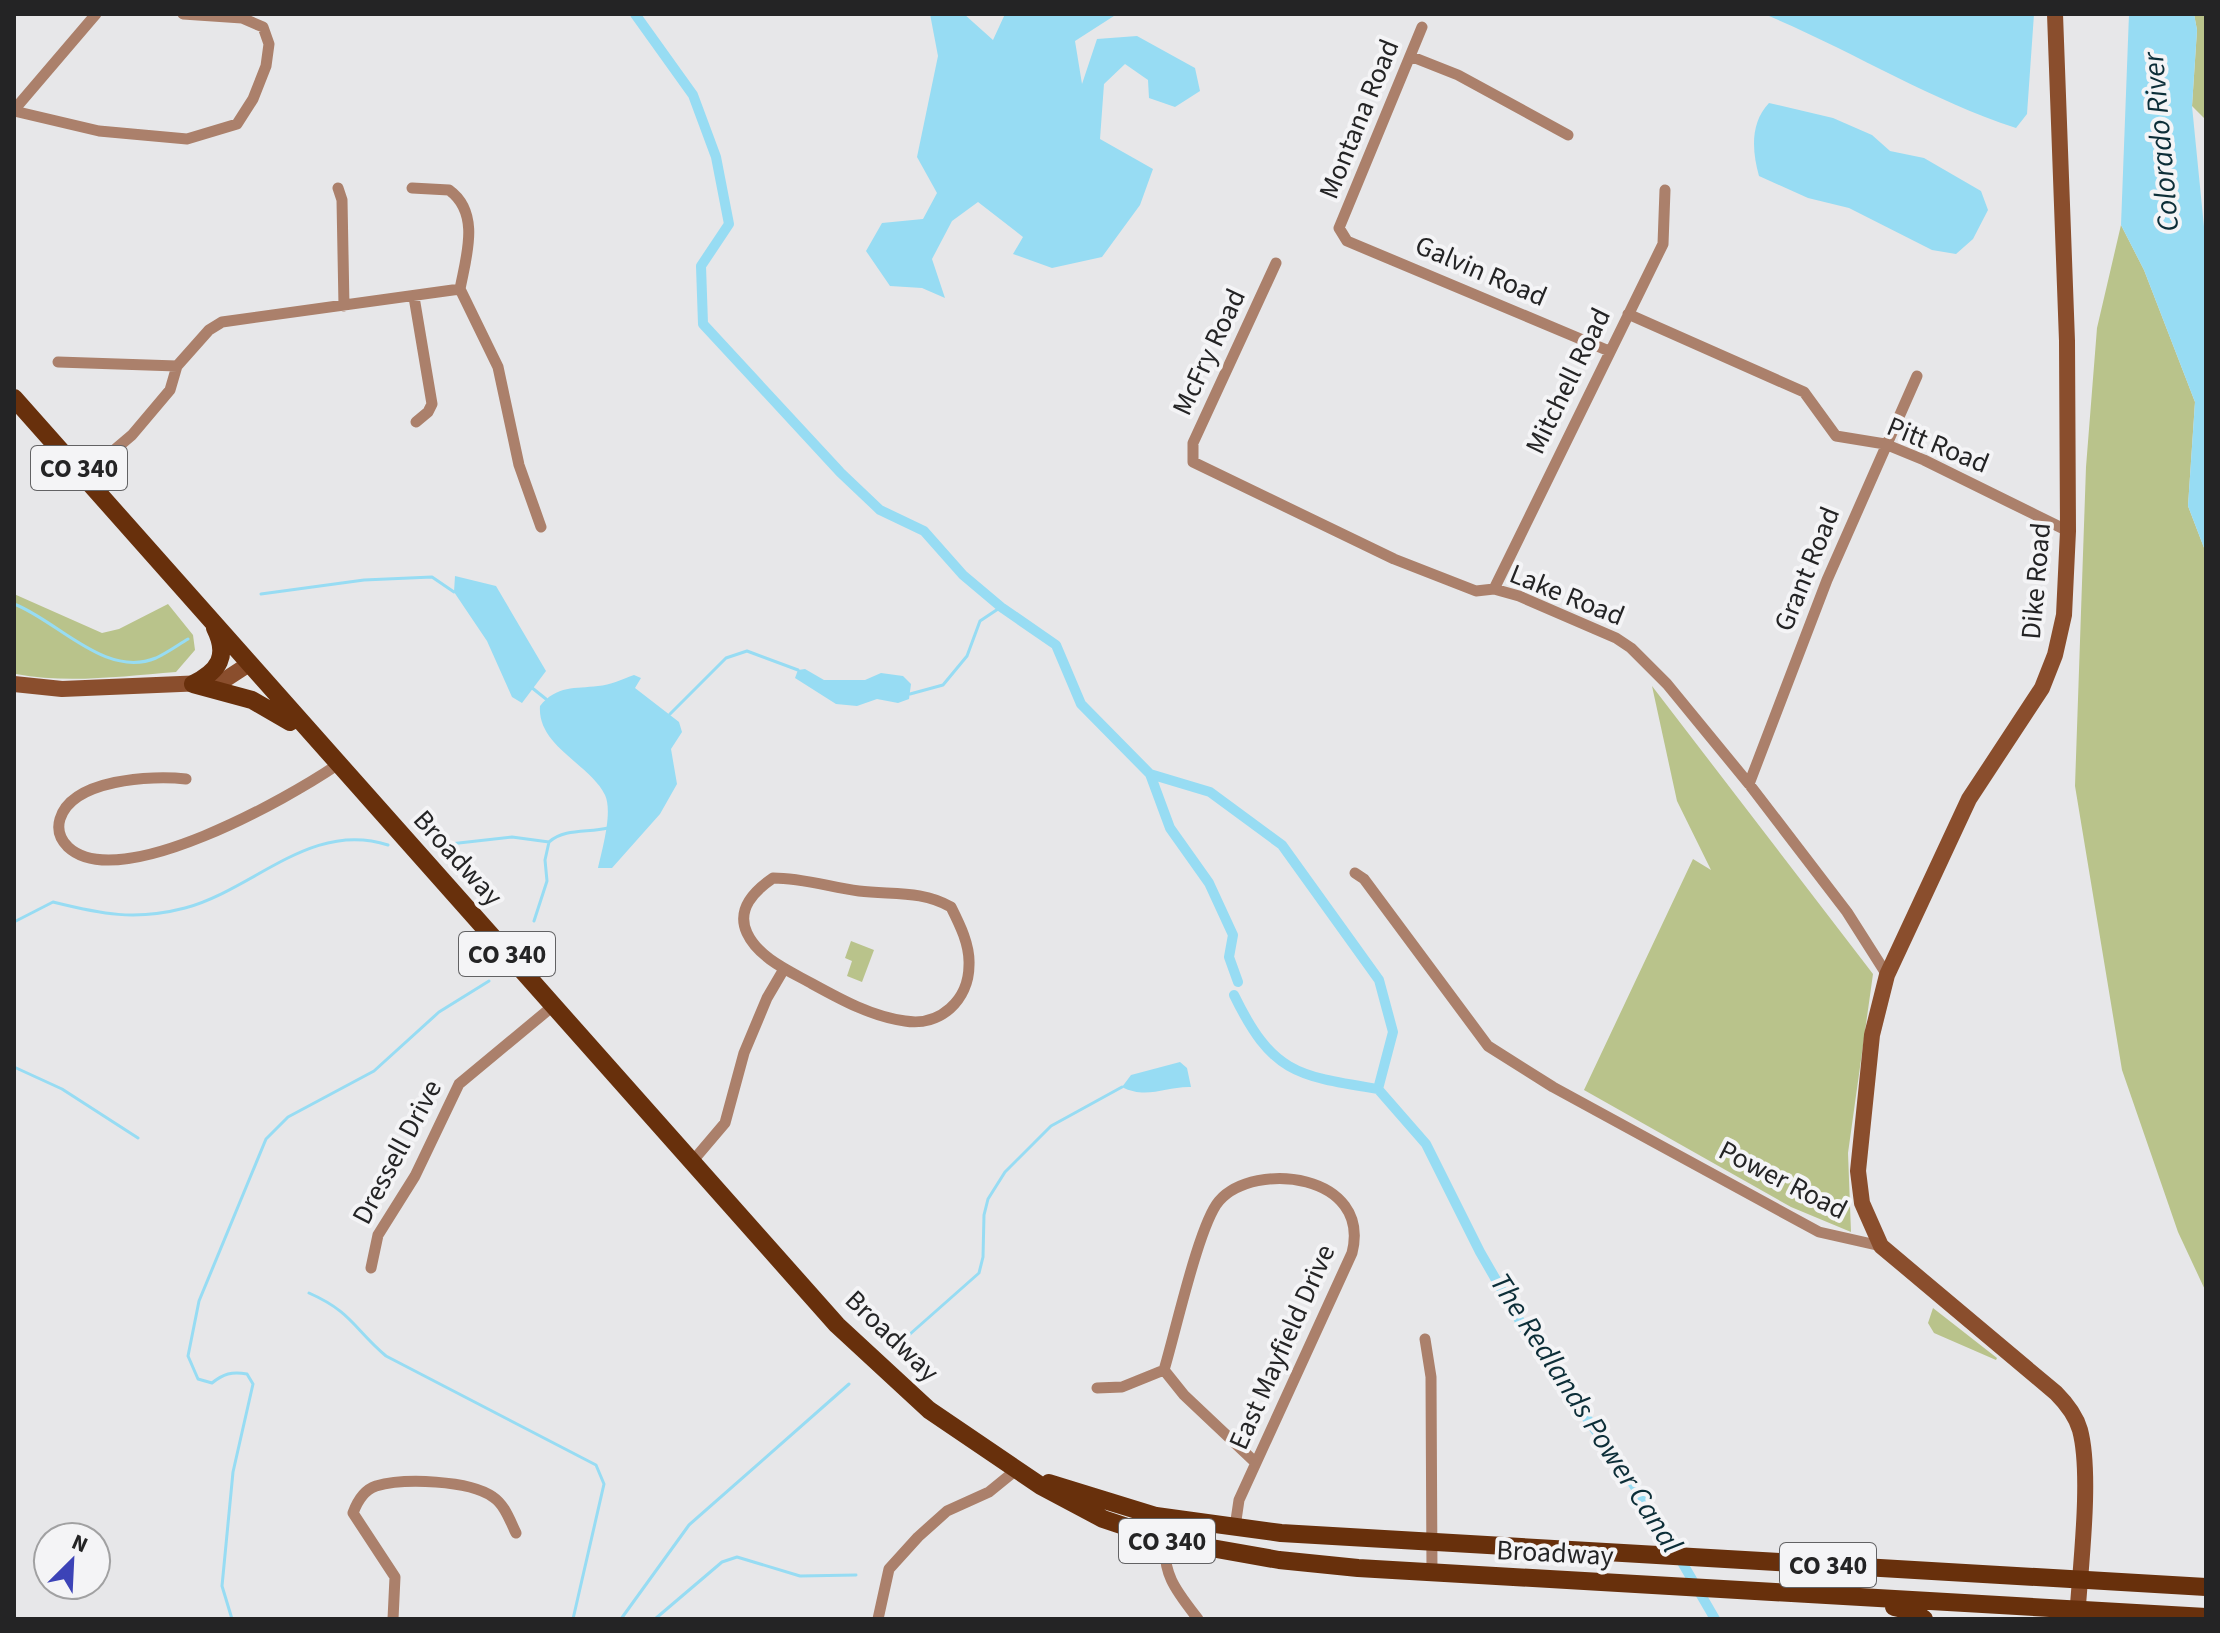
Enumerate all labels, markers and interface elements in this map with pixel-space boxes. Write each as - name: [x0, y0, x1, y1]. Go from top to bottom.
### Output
- street label: Montana Road: [1309, 33, 1409, 205]
- water label: Colorado River: [2132, 49, 2190, 234]
- street label: Galvin Road: [1409, 225, 1553, 317]
- street label: McFry Road: [1162, 282, 1256, 422]
- street label: Mitchell Road: [1515, 301, 1621, 461]
- street label: Pitt Road: [1881, 406, 1995, 484]
- road number: CO 340: [31, 446, 127, 490]
- street label: Grant Road: [1764, 501, 1850, 637]
- street label: Dike Road: [2011, 521, 2061, 641]
- street label: Lake Road: [1504, 554, 1630, 636]
- street label: Broadway: [404, 801, 512, 915]
- road number: CO 340: [459, 932, 555, 976]
- street label: Dressell Drive: [342, 1073, 452, 1231]
- street label: Power Road: [1712, 1130, 1854, 1230]
- street label: East Mayfield Drive: [1219, 1238, 1345, 1456]
- water label: The Redlands Power Canal: [1479, 1264, 1693, 1562]
- street label: Broadway: [836, 1281, 948, 1391]
- road number: CO 340: [1119, 1519, 1215, 1563]
- north arrow: [32, 1521, 112, 1601]
- text: N: [67, 1526, 93, 1561]
- street label: Broadway: [1495, 1530, 1615, 1576]
- road number: CO 340: [1780, 1543, 1876, 1587]

